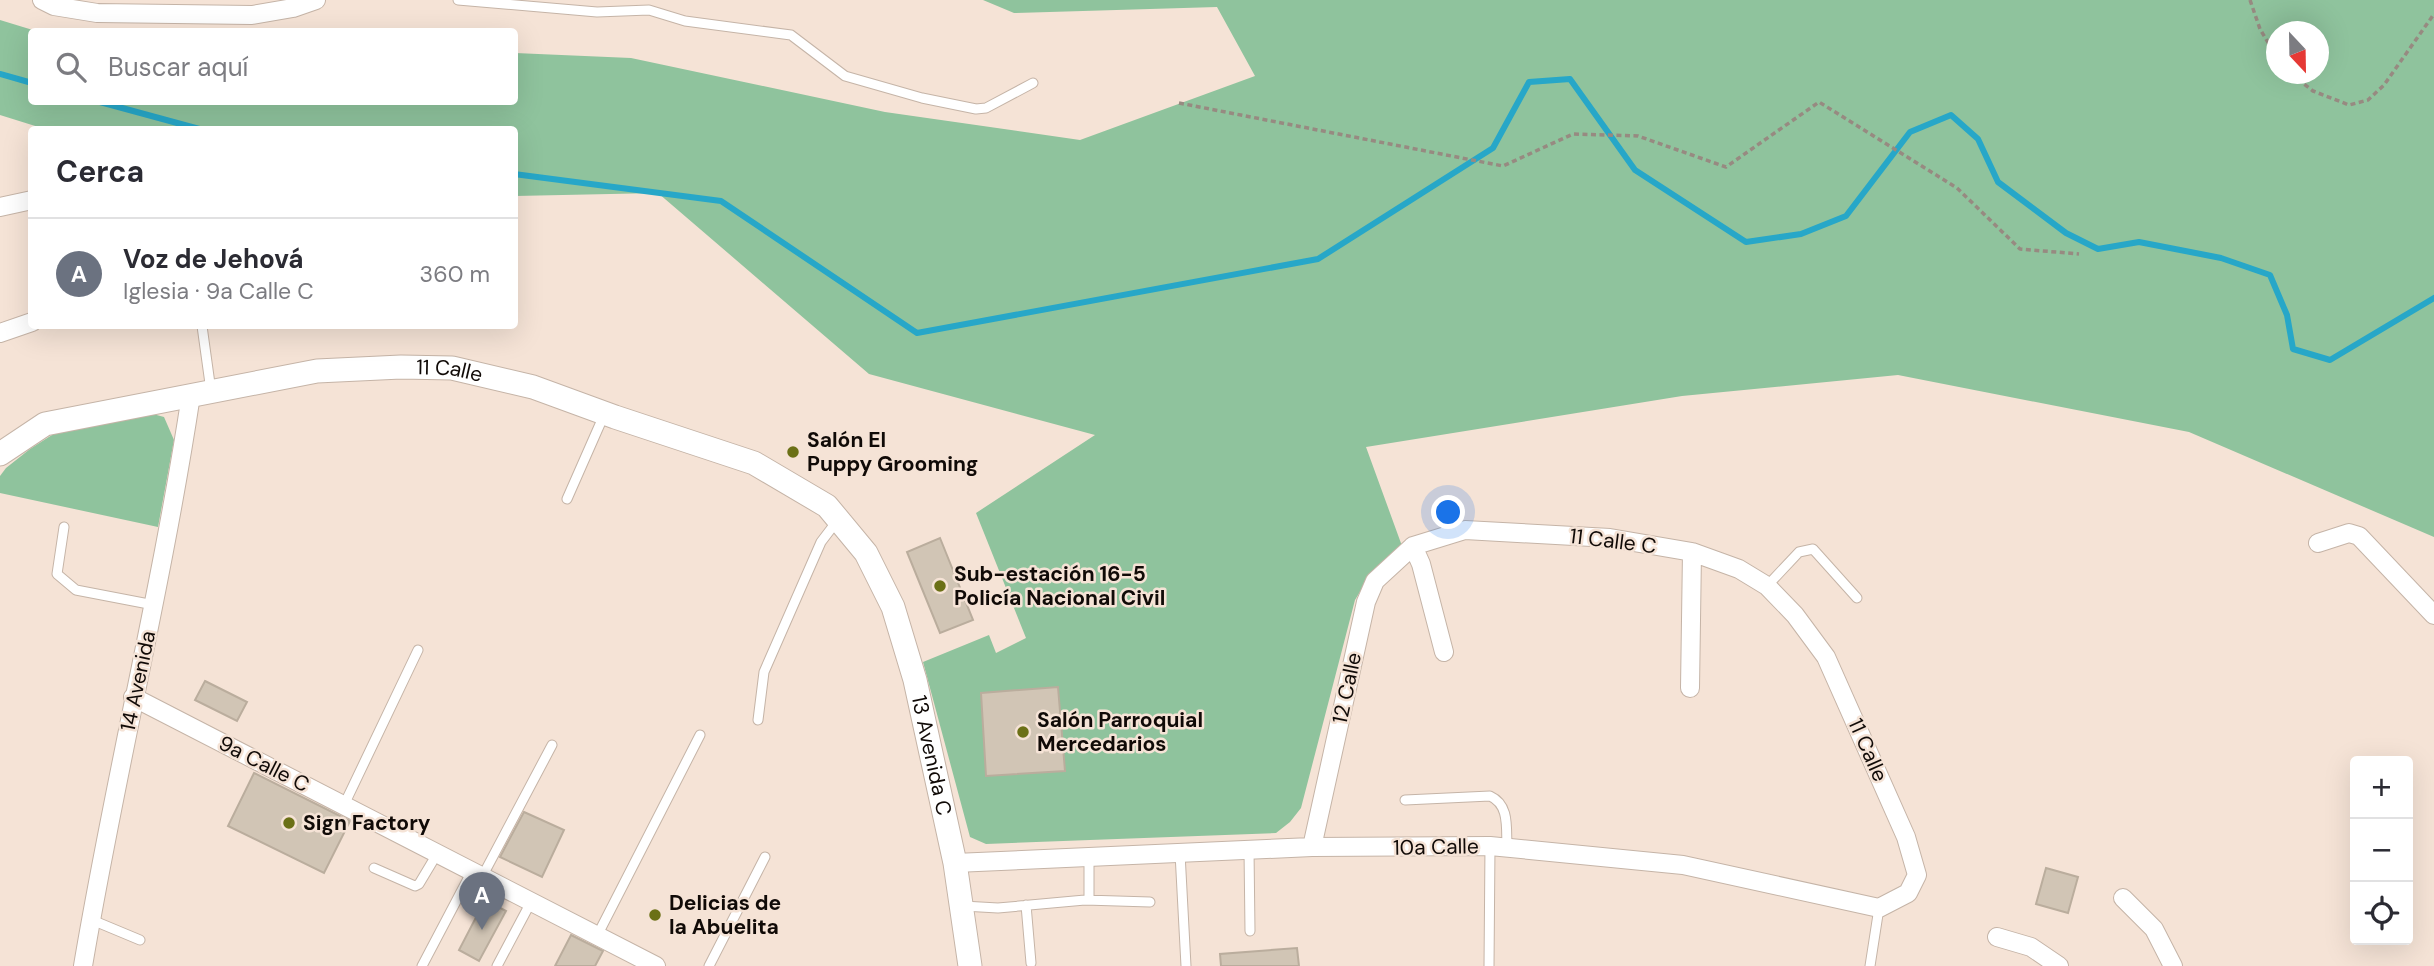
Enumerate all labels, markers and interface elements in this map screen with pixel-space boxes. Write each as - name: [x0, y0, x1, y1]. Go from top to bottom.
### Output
- north arrow: [2266, 21, 2329, 84]
- search box: [28, 28, 518, 105]
- icon: search: [52, 48, 90, 86]
- text: Buscar aquí: [108, 50, 248, 84]
- text: Cerca: [56, 152, 144, 191]
- text: Voz de Jehová: [123, 242, 304, 276]
- text: A: [71, 259, 87, 289]
- text: 360 m: [420, 259, 490, 289]
- text: Iglesia · 9a Calle C: [123, 276, 314, 306]
- street label: 11 Calle: [416, 353, 485, 389]
- place label: Salón El Puppy Grooming: [807, 426, 978, 478]
- marker: Salón El Puppy Grooming: [785, 444, 801, 460]
- your location: [1431, 495, 1465, 529]
- street label: 11 Calle C: [1568, 522, 1658, 560]
- place label: Sub-estación 16-5 Policía Nacional Civil: [954, 560, 1165, 612]
- marker: Sub-estación 16-5 Policía Nacional Civil: [932, 578, 948, 594]
- street label: 14 Avenida: [114, 628, 162, 734]
- street label: 12 Calle: [1326, 650, 1368, 726]
- street label: 13 Avenida C: [905, 693, 958, 818]
- place label: Salón Parroquial Mercedarios: [1037, 706, 1203, 758]
- street label: 11 Calle: [1842, 714, 1894, 786]
- marker: Salón Parroquial Mercedarios: [1015, 724, 1031, 740]
- street label: 9a Calle C: [214, 729, 314, 799]
- map controls: [2350, 756, 2413, 945]
- button: +: [2350, 756, 2413, 819]
- place label: Sign Factory: [303, 809, 431, 837]
- marker: Sign Factory: [281, 815, 297, 831]
- button: −: [2350, 819, 2413, 882]
- street label: 10a Calle: [1393, 832, 1479, 862]
- pin: A: [459, 872, 505, 930]
- button: locate: [2350, 882, 2413, 945]
- place label: Delicias de la Abuelita: [669, 889, 781, 941]
- marker: Delicias de la Abuelita: [647, 907, 663, 923]

